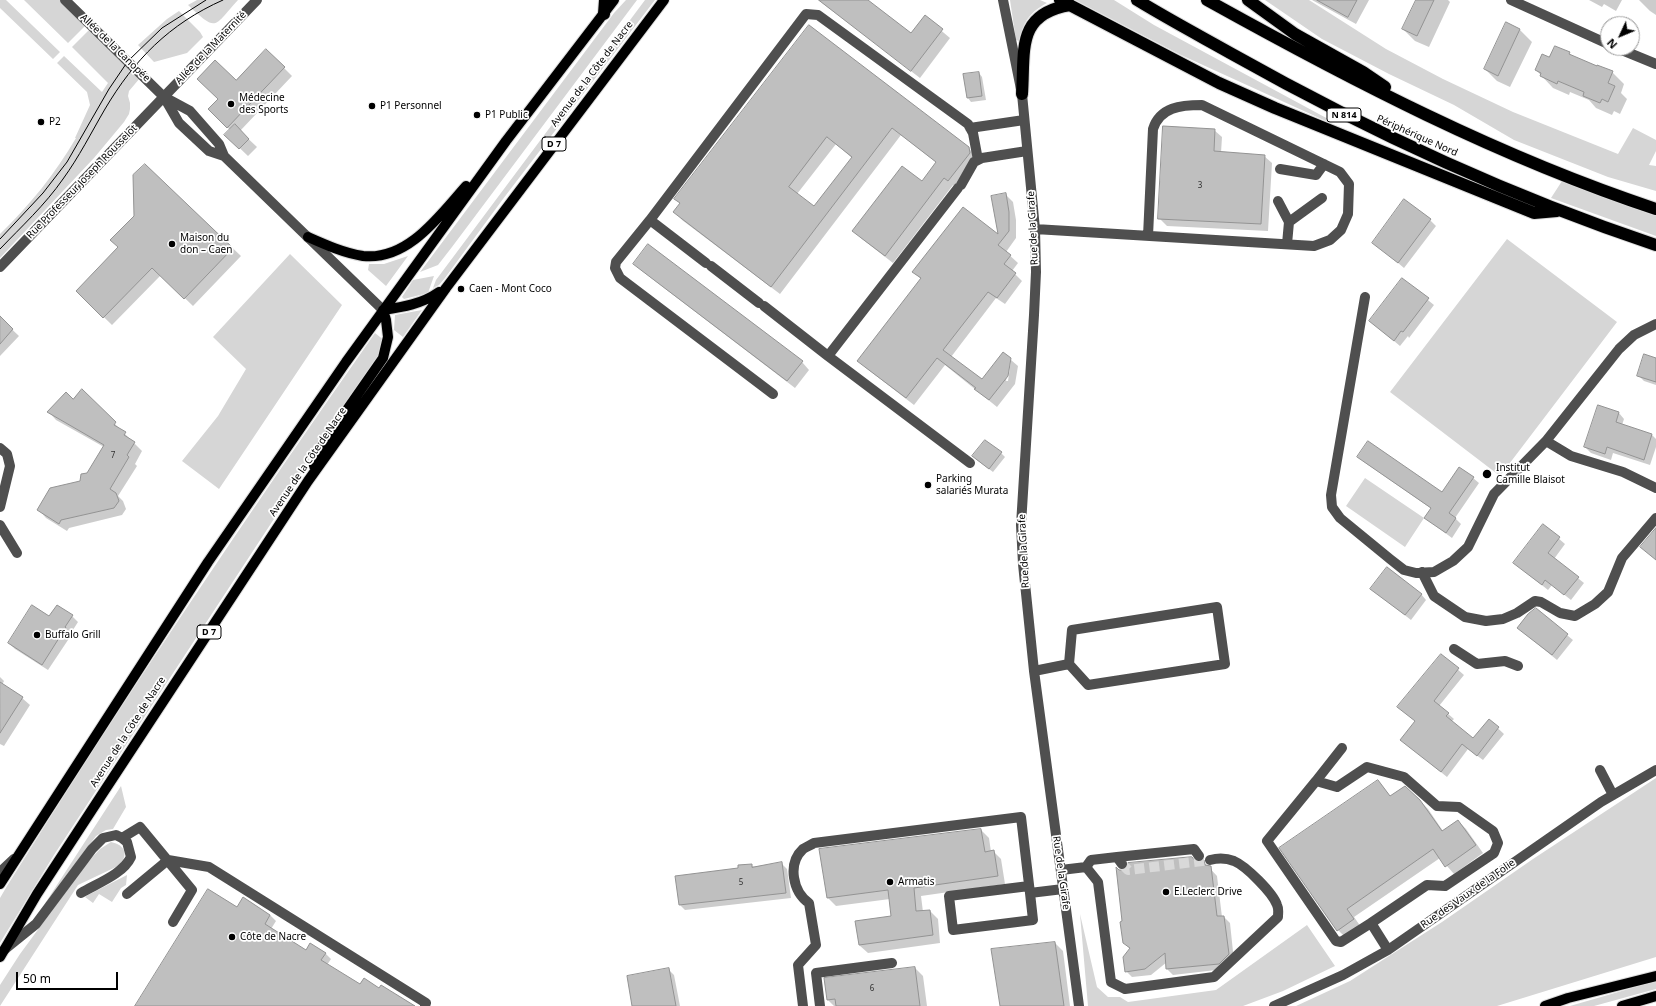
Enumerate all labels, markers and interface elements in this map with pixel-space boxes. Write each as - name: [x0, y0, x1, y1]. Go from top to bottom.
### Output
- street label: Allée de la Maternité: [173, 9, 249, 87]
- street label: Allée de la Canopée: [78, 12, 152, 84]
- north arrow: [1600, 16, 1640, 56]
- street label: Avenue de la Côte de Nacre: [548, 19, 636, 129]
- text: N: [1603, 36, 1620, 52]
- place label: Médecine des Sports: [239, 92, 288, 116]
- marker: Médecine des Sports: [226, 99, 236, 109]
- place label: P1 Personnel: [380, 100, 442, 112]
- marker: P1 Personnel: [367, 101, 377, 111]
- road number: N 814: [1327, 108, 1361, 122]
- place label: P1 Public: [485, 109, 528, 121]
- marker: P1 Public: [472, 110, 482, 120]
- street label: Périphérique Nord: [1375, 113, 1459, 159]
- place label: P2: [49, 116, 61, 128]
- marker: P2: [36, 117, 46, 127]
- street label: Rue Professeur Joseph Rousselot: [24, 122, 140, 242]
- road number: D 7: [542, 137, 566, 151]
- house number: 3: [1198, 181, 1202, 191]
- street label: Rue de la Girafe: [1025, 191, 1041, 265]
- place label: Maison du don – Caen: [180, 232, 232, 256]
- marker: Maison du don – Caen: [167, 239, 177, 249]
- place label: Caen - Mont Coco: [469, 283, 552, 295]
- marker: Caen - Mont Coco: [456, 284, 466, 294]
- street label: Avenue de la Côte de Nacre: [267, 405, 349, 519]
- house number: 7: [111, 451, 115, 461]
- place label: Institut Camille Blaisot: [1496, 462, 1565, 486]
- marker: Institut Camille Blaisot: [1481, 468, 1493, 480]
- place label: Parking salariés Murata: [936, 473, 1008, 496]
- marker: Parking salariés Murata: [923, 480, 933, 490]
- street label: Rue de la Girafe: [1016, 514, 1032, 588]
- road number: D 7: [197, 625, 221, 639]
- place label: Buffalo Grill: [45, 629, 101, 641]
- marker: Buffalo Grill: [32, 630, 42, 640]
- street label: Avenue de la Côte de Nacre: [88, 675, 168, 789]
- street label: Rue de la Girafe: [1050, 835, 1072, 911]
- street label: Rue des Vaux de la Folie: [1418, 857, 1518, 931]
- place label: Armatis: [898, 876, 934, 888]
- marker: Armatis: [885, 877, 895, 887]
- house number: 5: [739, 878, 743, 888]
- place label: E.Leclerc Drive: [1174, 886, 1242, 898]
- marker: E.Leclerc Drive: [1161, 887, 1171, 897]
- place label: Côte de Nacre: [240, 931, 306, 943]
- marker: Côte de Nacre: [227, 932, 237, 942]
- scale bar: [18, 964, 120, 990]
- text: 50 m: [23, 970, 51, 987]
- house number: 6: [870, 984, 874, 994]

